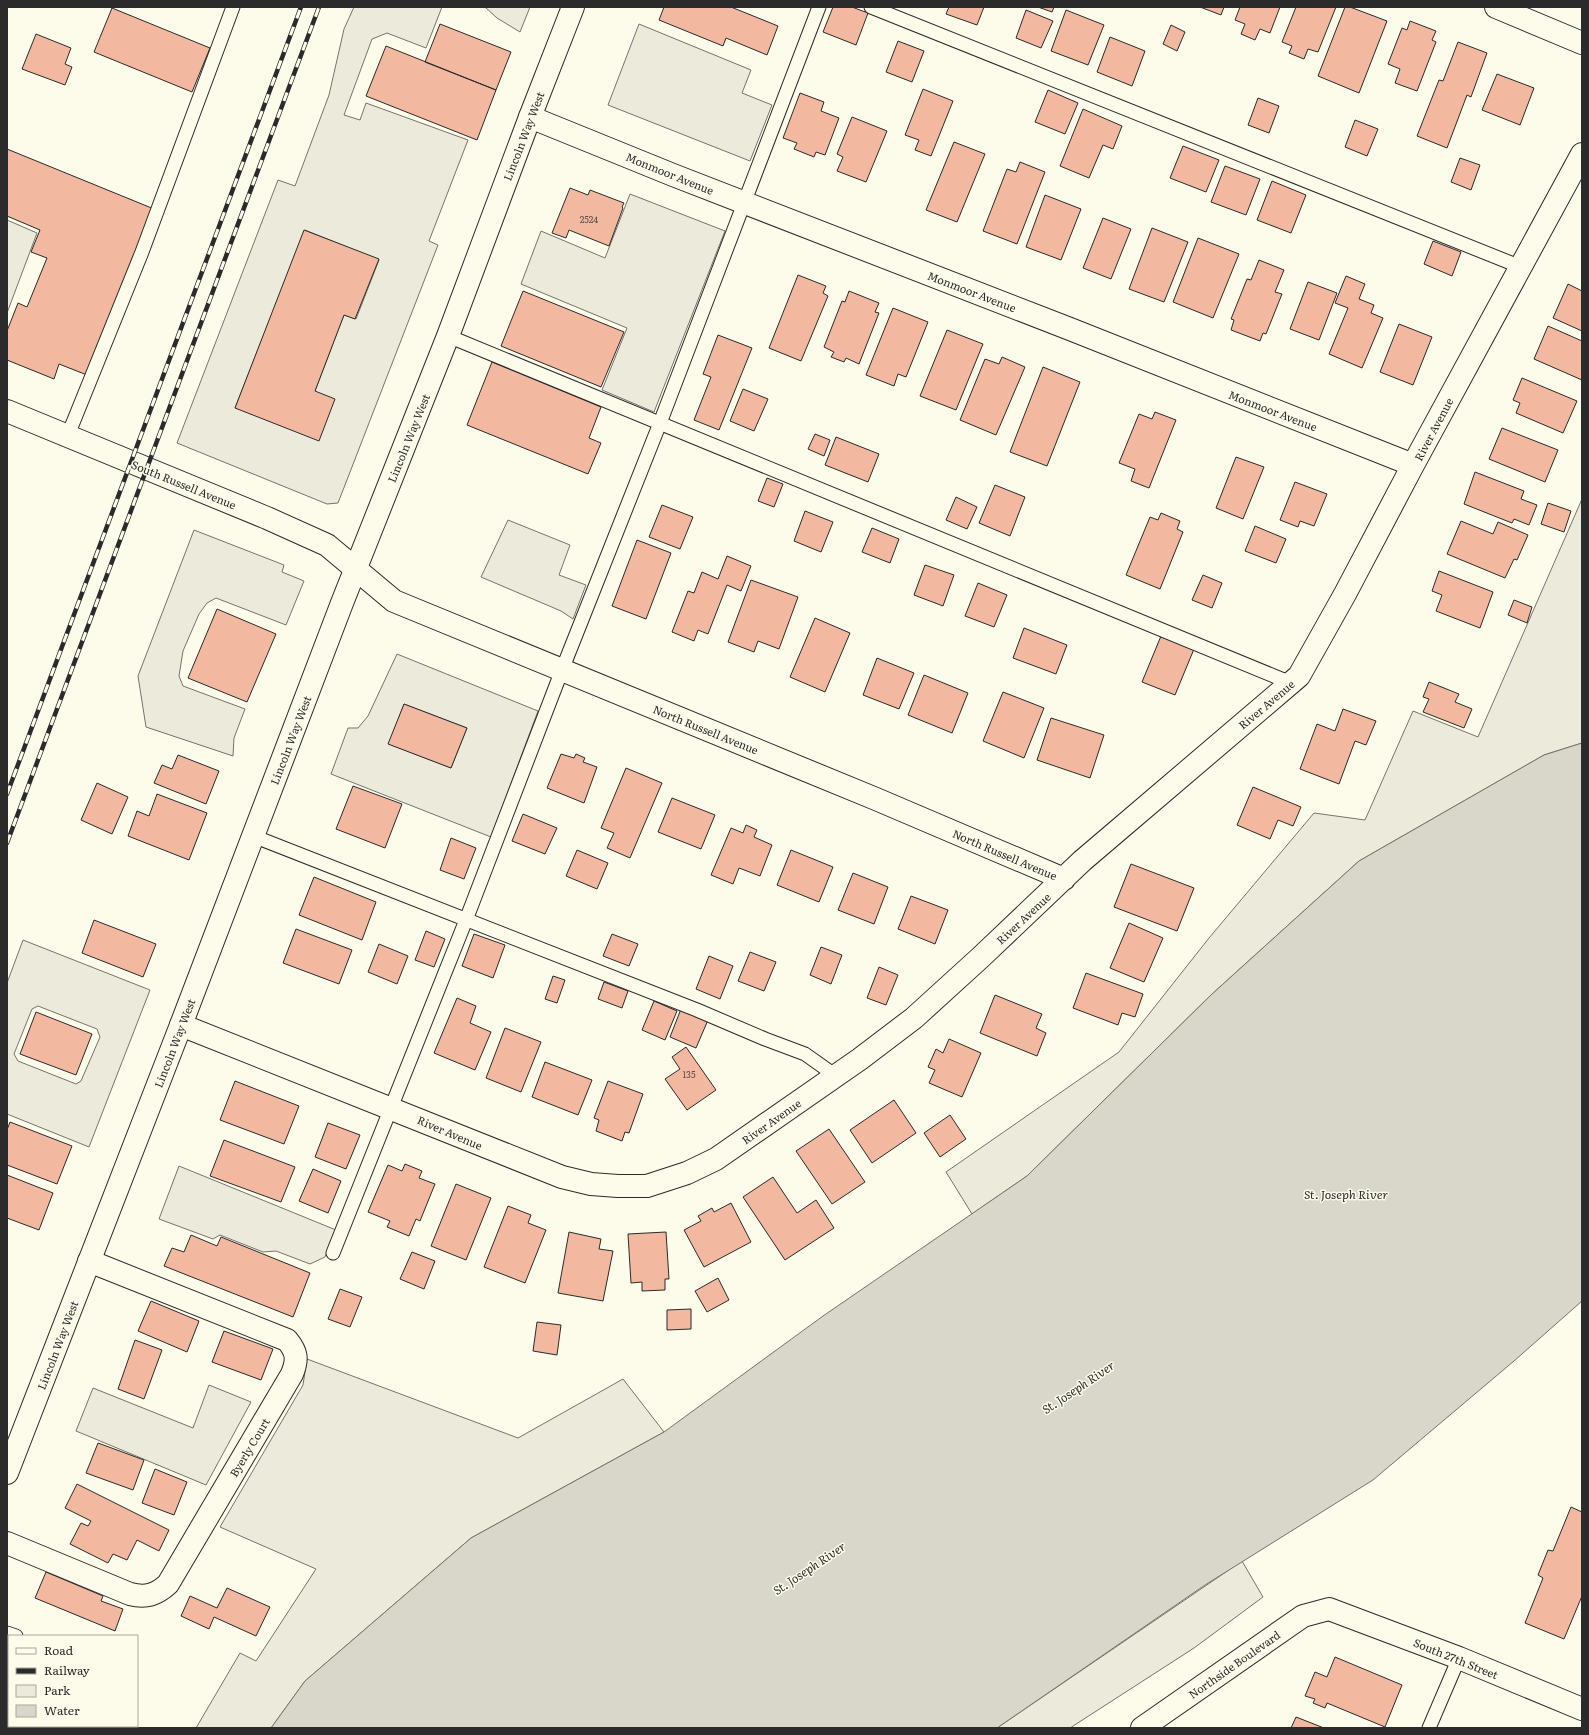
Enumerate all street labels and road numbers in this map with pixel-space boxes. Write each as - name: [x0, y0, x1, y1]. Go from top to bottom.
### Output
- street label: Lincoln Way West: [499, 89, 548, 183]
- street label: Monmoor Avenue: [624, 148, 717, 198]
- street label: Monmoor Avenue: [925, 267, 1019, 315]
- street label: Monmoor Avenue: [1226, 386, 1320, 434]
- street label: Lincoln Way West: [383, 391, 433, 485]
- street label: River Avenue: [1410, 394, 1456, 463]
- street label: South Russell Avenue: [129, 456, 239, 512]
- street label: River Avenue: [1234, 675, 1298, 732]
- street label: Lincoln Way West: [266, 693, 315, 787]
- street label: North Russell Avenue: [651, 701, 761, 758]
- street label: North Russell Avenue: [950, 825, 1060, 883]
- street label: River Avenue: [992, 888, 1054, 947]
- street label: Lincoln Way West: [150, 996, 199, 1090]
- street label: River Avenue: [738, 1094, 804, 1147]
- street label: River Avenue: [415, 1111, 485, 1153]
- street label: Lincoln Way West: [33, 1298, 82, 1392]
- street label: Byerly Court: [225, 1414, 273, 1480]
- street label: Northside Boulevard: [1185, 1626, 1283, 1702]
- street label: South 27th Street: [1411, 1634, 1501, 1682]

